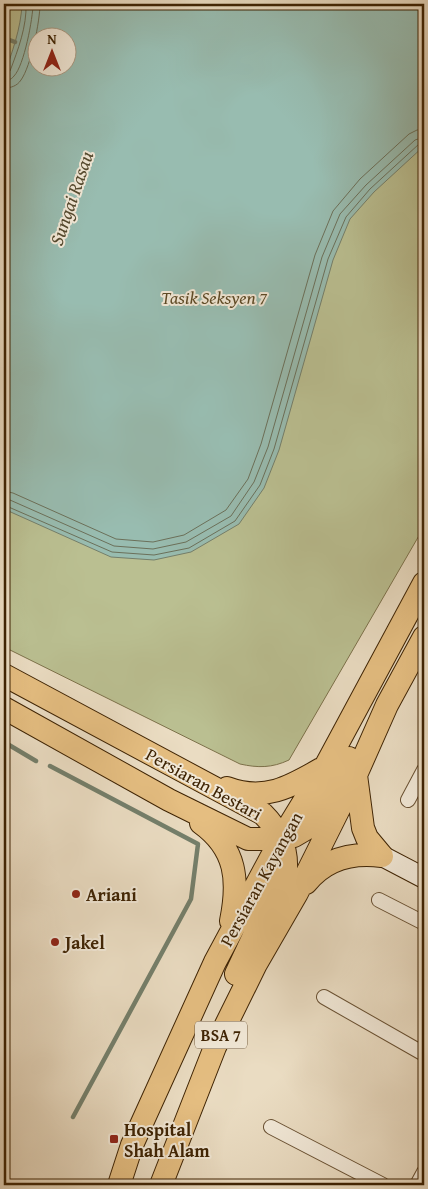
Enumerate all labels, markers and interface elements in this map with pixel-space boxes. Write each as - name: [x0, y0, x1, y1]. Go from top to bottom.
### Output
- north arrow: [28, 28, 78, 78]
- text: N: [47, 29, 57, 49]
- water label: Sungai Rasau: [42, 147, 100, 249]
- park label: Tasik Seksyen 7: [161, 284, 267, 311]
- street label: Persiaran Bestari: [141, 741, 267, 827]
- street label: Persiaran Kayangan: [213, 807, 309, 951]
- place label: Ariani: [86, 881, 137, 908]
- marker: Ariani: [70, 888, 82, 900]
- place label: Jakel: [62, 929, 105, 956]
- marker: Jakel: [49, 936, 61, 948]
- road number: BSA 7: [195, 1022, 247, 1048]
- place label: Hospital Shah Alam: [124, 1116, 210, 1164]
- marker: Hospital Shah Alam: [108, 1133, 120, 1145]

